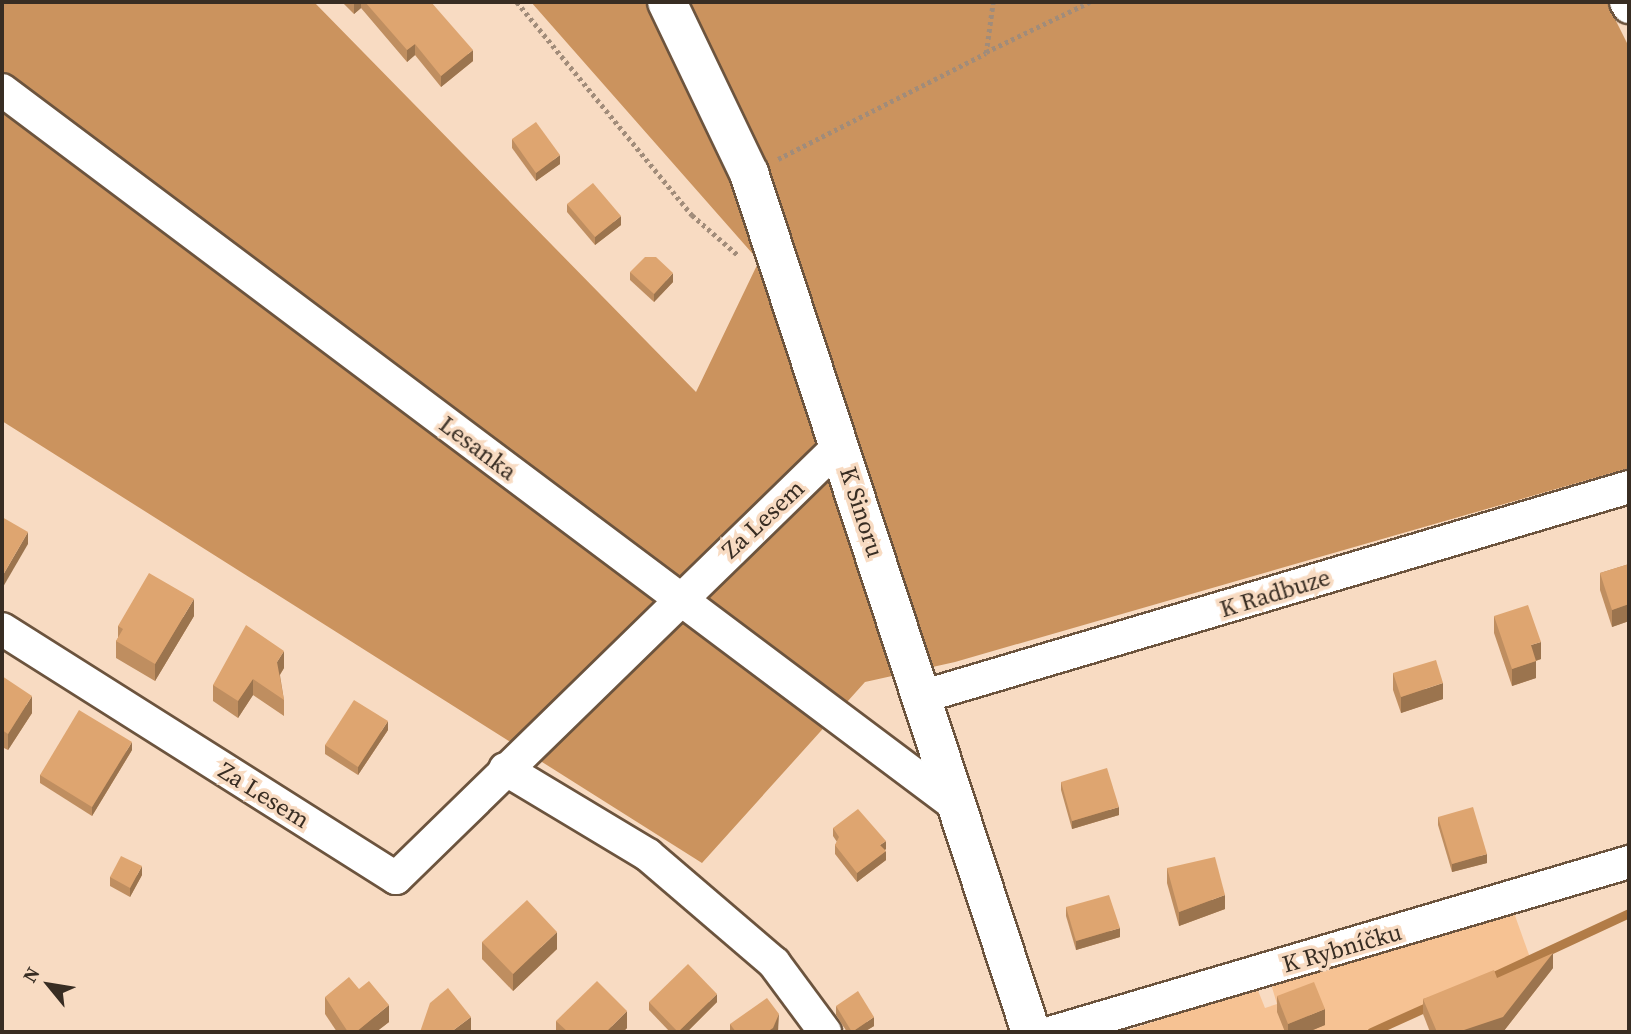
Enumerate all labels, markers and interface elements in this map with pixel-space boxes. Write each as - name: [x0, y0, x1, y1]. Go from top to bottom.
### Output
- street label: Lesanka: [434, 410, 522, 486]
- street label: K Sinoru: [834, 463, 890, 561]
- street label: Za Lesem: [716, 474, 810, 564]
- street label: K Radbuze: [1216, 563, 1334, 623]
- street label: Za Lesem: [213, 756, 315, 834]
- street label: K Rybníčku: [1279, 917, 1405, 979]
- north arrow: [14, 950, 84, 1020]
- text: N: [16, 962, 46, 987]

